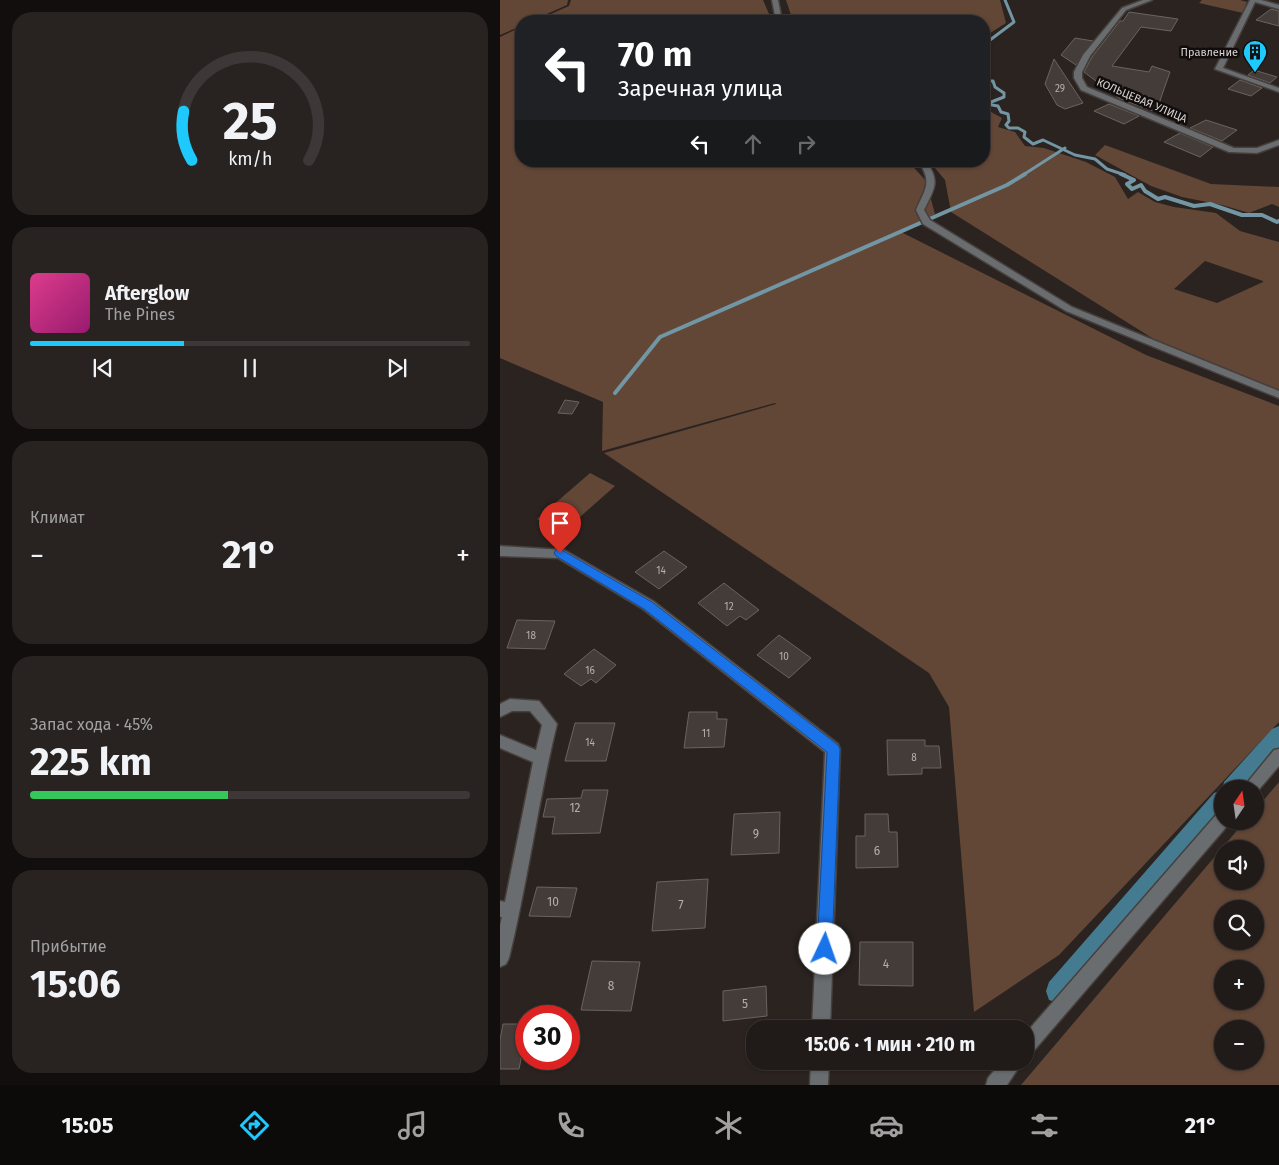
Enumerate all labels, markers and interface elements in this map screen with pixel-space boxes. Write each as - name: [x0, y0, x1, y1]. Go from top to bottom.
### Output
- text: 70 m: [618, 33, 692, 75]
- icon: left: [535, 35, 600, 100]
- building icon: Правление: [1242, 39, 1268, 73]
- place label: Правление: [1181, 46, 1238, 59]
- text: Заречная улица: [618, 75, 783, 102]
- street label: КОЛЬЦЕВАЯ УЛИЦА: [1095, 76, 1190, 126]
- house number: 29: [1055, 83, 1065, 95]
- text: 25: [223, 90, 277, 153]
- icon: left: [686, 130, 714, 158]
- icon: ahead: [739, 130, 767, 158]
- icon: right: [792, 130, 820, 158]
- text: km/h: [228, 148, 272, 170]
- text: Afterglow: [105, 282, 189, 305]
- text: The Pines: [105, 305, 175, 324]
- icon: previous: [89, 354, 117, 382]
- icon: pause: [236, 354, 264, 382]
- icon: next: [383, 354, 411, 382]
- pin: [539, 502, 581, 553]
- text: Климат: [30, 508, 85, 527]
- icon: arrive: [546, 509, 574, 537]
- text: 21°: [222, 532, 278, 578]
- text: −: [30, 539, 44, 572]
- text: +: [456, 539, 470, 572]
- house number: 14: [656, 565, 667, 577]
- house number: 12: [724, 601, 734, 613]
- house number: 18: [526, 630, 536, 642]
- house number: 10: [779, 651, 789, 663]
- house number: 16: [585, 665, 595, 677]
- text: Запас хода · 45%: [30, 715, 153, 734]
- house number: 11: [702, 728, 710, 740]
- house number: 14: [585, 737, 596, 749]
- text: 225 km: [30, 739, 152, 785]
- house number: 8: [911, 752, 917, 764]
- north arrow: [1214, 780, 1264, 830]
- map controls: [1214, 780, 1264, 1070]
- house number: 12: [569, 801, 581, 815]
- house number: 9: [753, 827, 759, 841]
- button: sound: [1214, 840, 1264, 890]
- house number: 6: [874, 844, 880, 858]
- house number: 10: [547, 895, 559, 909]
- house number: 7: [678, 898, 684, 912]
- button: search: [1214, 900, 1264, 950]
- position arrow: [798, 922, 850, 974]
- text: Прибытие: [30, 937, 106, 956]
- house number: 4: [883, 957, 890, 971]
- button: +: [1214, 960, 1264, 1010]
- text: 15:06: [30, 961, 121, 1007]
- house number: 8: [608, 979, 615, 993]
- house number: 5: [742, 997, 748, 1011]
- speed limit sign: 30: [515, 1005, 580, 1070]
- button: −: [1214, 1020, 1264, 1070]
- text: 15:06 · 1 мин · 210 m: [805, 1033, 975, 1056]
- icon: directions: [237, 1108, 272, 1143]
- icon: music: [395, 1108, 430, 1143]
- icon: phone: [553, 1108, 588, 1143]
- icon: climate: [711, 1108, 746, 1143]
- icon: car: [869, 1108, 904, 1143]
- icon: filters: [1027, 1108, 1062, 1143]
- text: 15:05: [62, 1112, 113, 1139]
- text: 21°: [1185, 1112, 1217, 1139]

